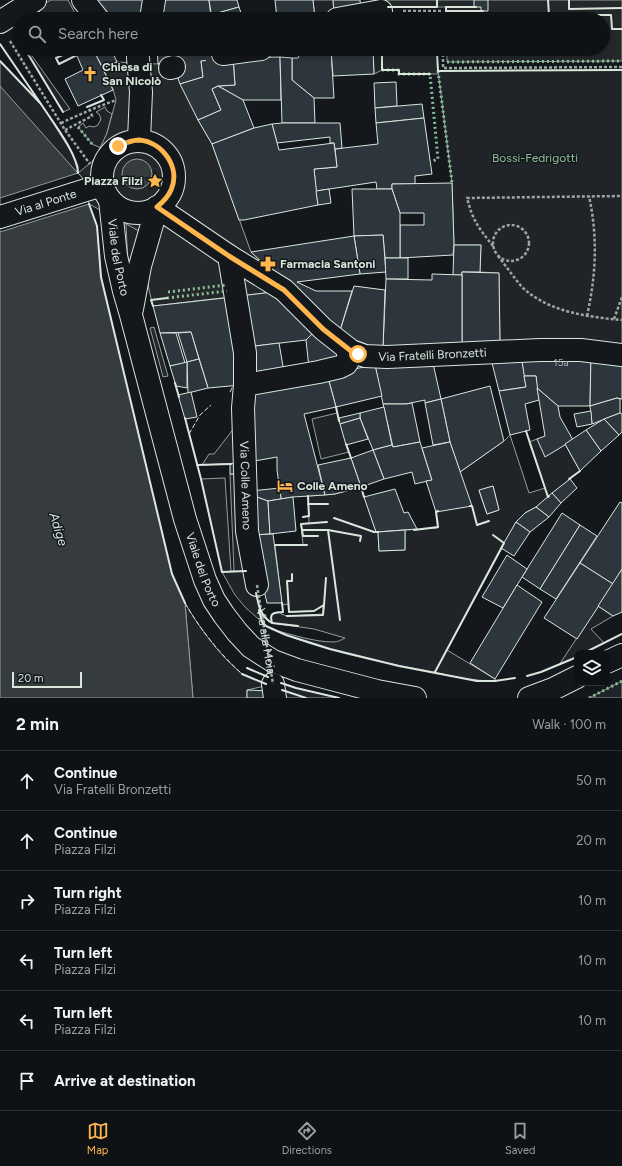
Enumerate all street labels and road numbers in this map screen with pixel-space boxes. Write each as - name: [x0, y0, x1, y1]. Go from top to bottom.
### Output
- street label: Via al Ponte: [13, 186, 79, 219]
- street label: Viale del Porto: [105, 218, 132, 298]
- street label: Via Fratelli Bronzetti: [378, 345, 487, 364]
- street label: Via Colle Ameno: [237, 441, 254, 530]
- street label: Viale del Porto: [183, 531, 224, 609]
- street label: Via alla Moia: [254, 607, 278, 675]

